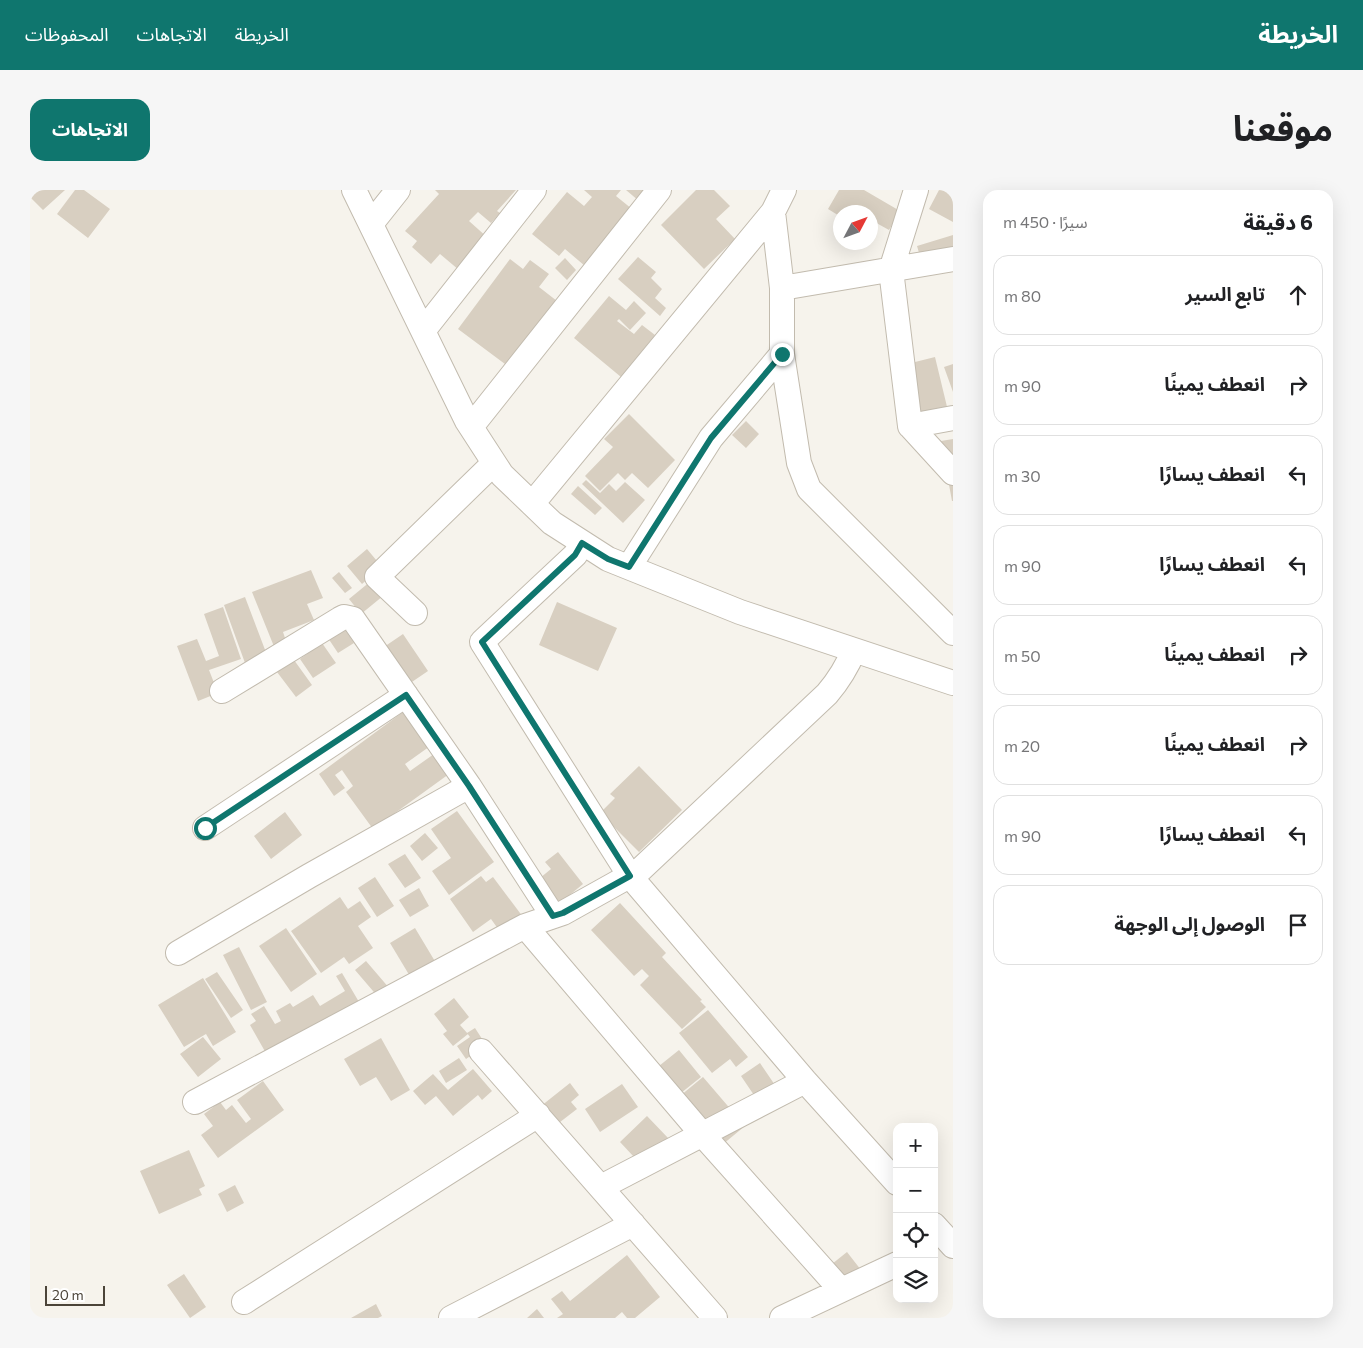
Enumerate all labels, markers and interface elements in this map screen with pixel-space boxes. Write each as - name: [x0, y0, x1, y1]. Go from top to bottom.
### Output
- text: الخريطة: [1258, 19, 1338, 48]
- text: المحفوظات: [25, 23, 109, 45]
- text: الاتجاهات: [137, 23, 207, 45]
- text: الخريطة: [235, 23, 289, 45]
- button: الاتجاهات: [30, 99, 150, 161]
- text: موقعنا: [1233, 105, 1333, 148]
- north arrow: [833, 205, 878, 250]
- text: 6 دقيقة: [1243, 209, 1313, 234]
- text: سيرًا · 450 m: [1003, 212, 1087, 231]
- icon: ahead: [1284, 281, 1312, 309]
- text: تابع السير: [1185, 282, 1265, 305]
- text: 80 m: [1004, 286, 1041, 305]
- route end: [771, 343, 794, 366]
- icon: right: [1284, 371, 1312, 399]
- text: انعطف يمينًا: [1164, 372, 1265, 395]
- text: 90 m: [1004, 376, 1041, 395]
- icon: left: [1284, 461, 1312, 489]
- text: انعطف يسارًا: [1159, 462, 1265, 485]
- text: 30 m: [1004, 466, 1041, 485]
- icon: left: [1284, 551, 1312, 579]
- text: انعطف يسارًا: [1159, 552, 1265, 575]
- text: 90 m: [1004, 556, 1041, 575]
- icon: right: [1284, 641, 1312, 669]
- text: انعطف يمينًا: [1164, 642, 1265, 665]
- text: 50 m: [1004, 646, 1041, 665]
- icon: right: [1284, 731, 1312, 759]
- text: انعطف يمينًا: [1164, 732, 1265, 755]
- text: 20 m: [1004, 736, 1040, 755]
- route start: [194, 817, 217, 840]
- icon: left: [1284, 821, 1312, 849]
- text: انعطف يسارًا: [1159, 822, 1265, 845]
- text: 90 m: [1004, 826, 1041, 845]
- icon: arrive: [1284, 911, 1312, 939]
- text: الوصول إلى الوجهة: [1114, 912, 1265, 935]
- map controls: [893, 1123, 938, 1303]
- button: +: [893, 1123, 938, 1168]
- button: −: [893, 1168, 938, 1213]
- button: locate: [893, 1213, 938, 1258]
- button: layers: [893, 1258, 938, 1303]
- scale bar: [45, 1283, 105, 1306]
- text: 20 m: [52, 1286, 84, 1303]

